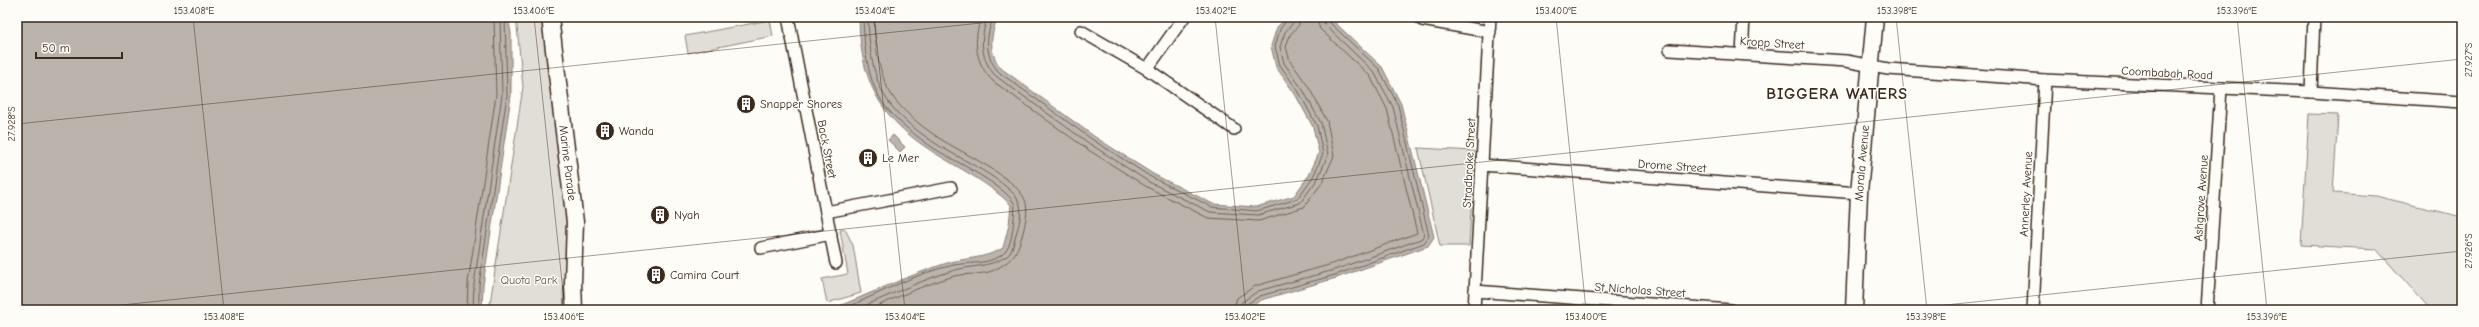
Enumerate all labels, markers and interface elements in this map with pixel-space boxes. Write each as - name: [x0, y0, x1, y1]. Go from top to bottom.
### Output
- text: 153.408°E: [174, 5, 214, 17]
- text: 153.406°E: [514, 5, 554, 17]
- text: 153.404°E: [855, 5, 895, 17]
- text: 153.402°E: [1196, 5, 1236, 17]
- text: 153.400°E: [1535, 5, 1577, 17]
- text: 153.398°E: [1877, 5, 1917, 17]
- text: 153.396°E: [2217, 5, 2257, 17]
- scale bar: [36, 34, 122, 60]
- street label: Kropp Street: [1739, 34, 1805, 52]
- text: 50 m: [42, 41, 70, 55]
- text: 27.927°S: [2463, 42, 2475, 77]
- street label: Coombabah Road: [2121, 64, 2213, 82]
- district label: BIGGERA WATERS: [1766, 85, 1908, 103]
- building icon: Snapper Shores: [735, 93, 757, 115]
- place label: Snapper Shores: [760, 97, 842, 111]
- text: 27.928°S: [6, 106, 18, 142]
- street label: Stradbroke Street: [1460, 117, 1478, 208]
- street label: Back Street: [814, 119, 840, 180]
- building icon: Wanda: [594, 120, 616, 142]
- street label: Marine Parade: [556, 124, 579, 201]
- place label: Wanda: [619, 124, 654, 138]
- street label: Morala Avenue: [1852, 124, 1872, 202]
- building icon: Le Mer: [857, 147, 879, 169]
- place label: Le Mer: [882, 151, 919, 165]
- street label: Annerley Avenue: [2017, 151, 2035, 237]
- street label: Ashgrove Avenue: [2191, 154, 2211, 242]
- street label: Drome Street: [1637, 157, 1707, 175]
- building icon: Nyah: [649, 204, 671, 226]
- place label: Nyah: [674, 208, 700, 222]
- text: 27.926°S: [2463, 233, 2475, 269]
- building icon: Camira Court: [645, 264, 667, 286]
- place label: Camira Court: [670, 268, 740, 282]
- park label: Quota Park: [500, 273, 558, 287]
- street label: St Nicholas Street: [1594, 280, 1686, 300]
- text: 153.408°E: [204, 311, 244, 323]
- text: 153.406°E: [544, 311, 584, 323]
- text: 153.404°E: [885, 311, 925, 323]
- text: 153.402°E: [1225, 311, 1265, 323]
- text: 153.400°E: [1565, 311, 1607, 323]
- text: 153.398°E: [1906, 311, 1946, 323]
- text: 153.396°E: [2247, 311, 2287, 323]

